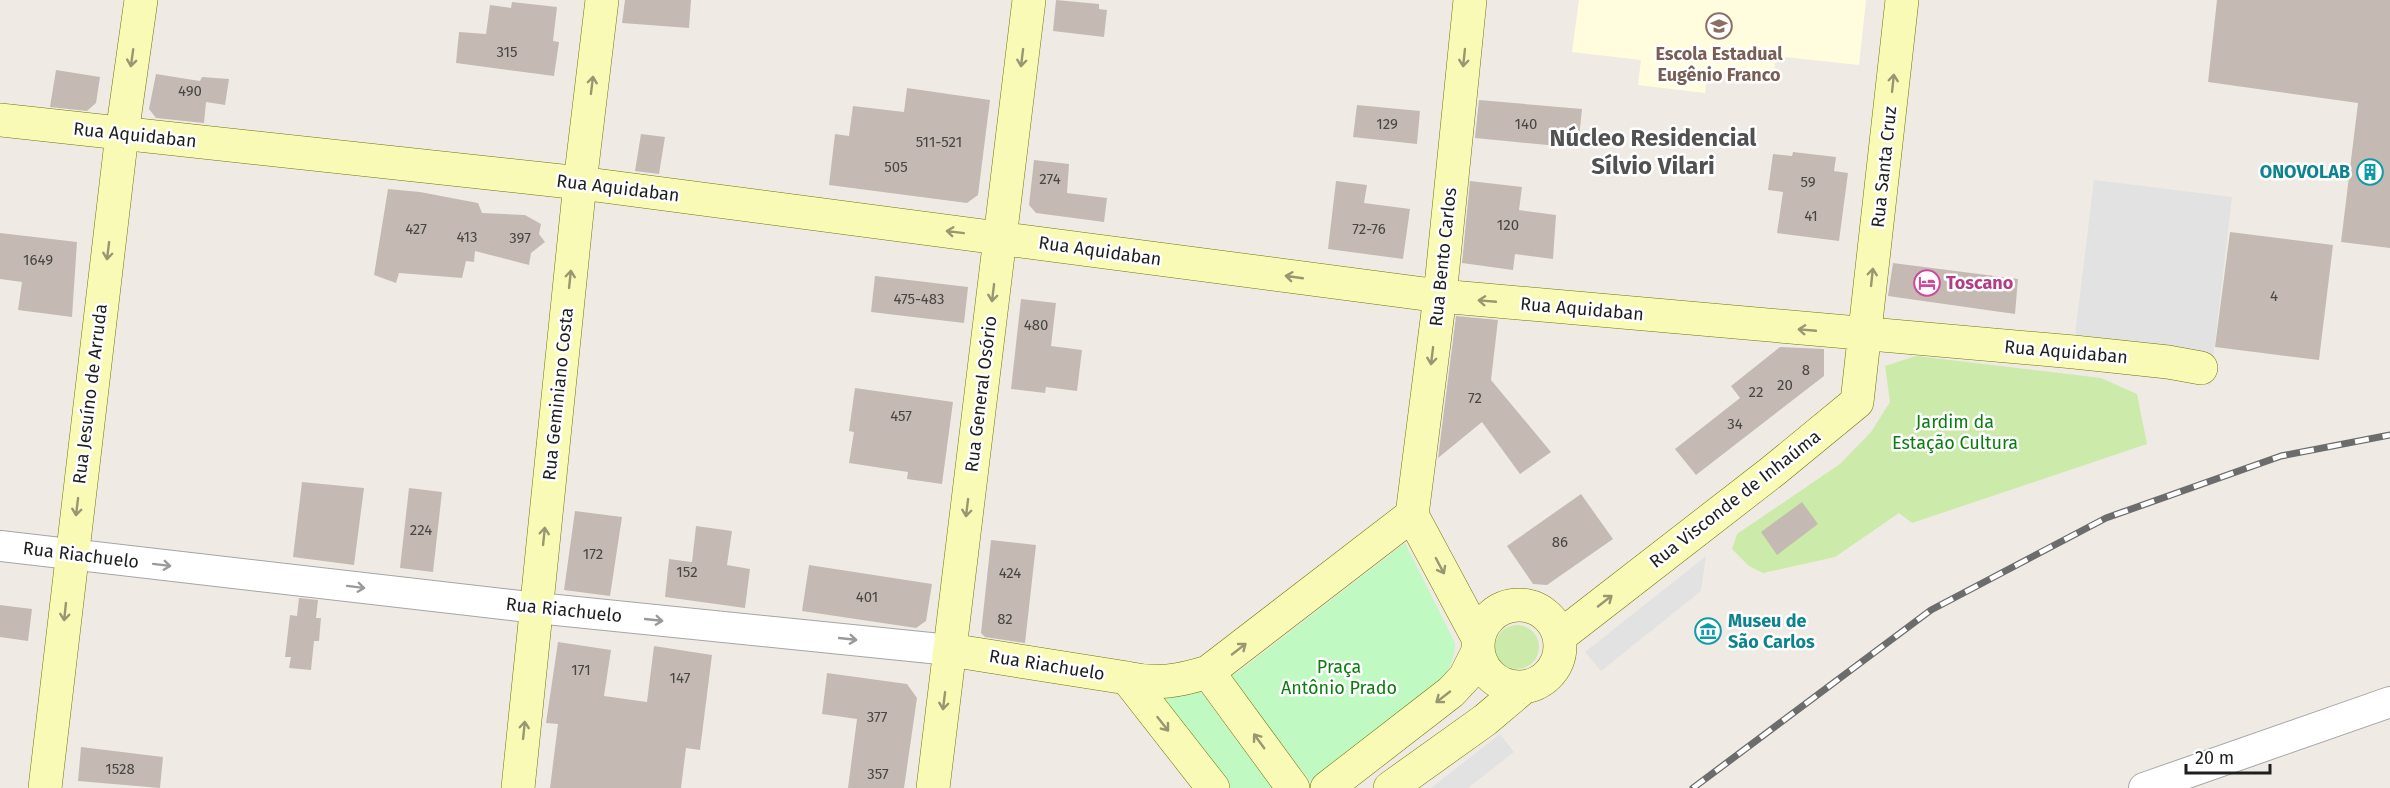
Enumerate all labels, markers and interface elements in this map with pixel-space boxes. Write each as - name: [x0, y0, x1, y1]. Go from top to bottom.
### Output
- school or university icon: Escola Estadual Eugênio Franco: [1704, 11, 1734, 41]
- house number: 315: [496, 43, 518, 61]
- place label: Escola Estadual Eugênio Franco: [1655, 43, 1783, 86]
- one-way arrow: [127, 48, 138, 67]
- one-way arrow: [1016, 48, 1027, 67]
- one-way arrow: [1458, 48, 1469, 68]
- one-way arrow: [1888, 73, 1899, 93]
- one-way arrow: [586, 76, 597, 96]
- house number: 490: [178, 82, 202, 100]
- street label: Rua Santa Cruz: [1867, 105, 1901, 229]
- house number: 129: [1376, 115, 1398, 133]
- house number: 140: [1515, 115, 1537, 133]
- street label: Rua Aquidaban: [72, 118, 198, 152]
- district label: Núcleo Residencial Sílvio Vilari: [1550, 124, 1757, 180]
- house number: 511-521: [916, 133, 962, 151]
- building icon: ONOVOLAB: [2355, 157, 2385, 187]
- house number: 505: [884, 158, 908, 176]
- place label: ONOVOLAB: [2260, 161, 2350, 183]
- street label: Rua Aquidaban: [555, 170, 681, 206]
- house number: 274: [1039, 170, 1061, 188]
- house number: 59: [1800, 173, 1816, 191]
- street label: Rua Bento Carlos: [1425, 186, 1461, 328]
- house number: 41: [1804, 207, 1818, 225]
- house number: 120: [1497, 216, 1519, 234]
- house number: 427: [405, 220, 427, 238]
- house number: 72-76: [1352, 220, 1386, 238]
- one-way arrow: [945, 226, 965, 237]
- house number: 413: [456, 228, 478, 246]
- house number: 397: [509, 229, 531, 247]
- street label: Rua Aquidaban: [1037, 231, 1163, 271]
- one-way arrow: [102, 241, 113, 261]
- house number: 1649: [23, 251, 53, 269]
- one-way arrow: [1866, 267, 1877, 287]
- hotel icon: Toscano: [1912, 268, 1942, 298]
- one-way arrow: [565, 270, 576, 290]
- one-way arrow: [1284, 272, 1304, 283]
- place label: Toscano: [1946, 272, 2013, 294]
- one-way arrow: [988, 283, 999, 303]
- house number: 4: [2270, 287, 2278, 305]
- house number: 475-483: [893, 290, 945, 308]
- street label: Rua Aquidaban: [1519, 293, 1645, 325]
- one-way arrow: [1478, 295, 1498, 306]
- street label: Rua Jesuíno de Arruda: [68, 303, 112, 485]
- street label: Rua Geminiano Costa: [538, 306, 578, 482]
- street label: Rua General Osório: [960, 315, 1002, 473]
- house number: 480: [1024, 316, 1048, 334]
- one-way arrow: [1797, 324, 1817, 335]
- street label: Rua Aquidaban: [2003, 336, 2129, 368]
- one-way arrow: [1426, 346, 1437, 366]
- house number: 8: [1802, 361, 1810, 379]
- house number: 20: [1777, 376, 1793, 394]
- house number: 22: [1749, 383, 1763, 401]
- house number: 72: [1468, 389, 1482, 407]
- house number: 457: [890, 407, 912, 425]
- park label: Jardim da Estação Cultura: [1892, 411, 2018, 454]
- house number: 34: [1727, 415, 1743, 433]
- street label: Rua Visconde de Inhaúma: [1645, 425, 1825, 573]
- one-way arrow: [71, 497, 82, 517]
- one-way arrow: [962, 497, 973, 517]
- house number: 224: [410, 521, 432, 539]
- one-way arrow: [539, 526, 550, 546]
- house number: 86: [1552, 533, 1568, 551]
- street label: Rua Riachuelo: [22, 537, 140, 573]
- house number: 172: [583, 545, 603, 563]
- one-way arrow: [1434, 557, 1446, 574]
- one-way arrow: [152, 559, 172, 570]
- house number: 152: [676, 563, 698, 581]
- house number: 424: [999, 564, 1021, 582]
- one-way arrow: [346, 582, 366, 593]
- house number: 401: [856, 588, 878, 606]
- street label: Rua Riachuelo: [505, 593, 623, 627]
- one-way arrow: [1596, 595, 1612, 607]
- one-way arrow: [59, 602, 70, 622]
- house number: 82: [997, 610, 1013, 628]
- place label: Museu de São Carlos: [1728, 610, 1815, 653]
- one-way arrow: [644, 614, 664, 625]
- museum icon: Museu de São Carlos: [1693, 616, 1723, 646]
- one-way arrow: [838, 634, 858, 645]
- one-way arrow: [1230, 642, 1246, 655]
- street label: Rua Riachuelo: [988, 645, 1106, 685]
- park label: Praça Antônio Prado: [1281, 656, 1397, 699]
- house number: 171: [571, 661, 591, 679]
- house number: 147: [670, 669, 691, 687]
- one-way arrow: [938, 691, 949, 711]
- one-way arrow: [1436, 691, 1452, 704]
- house number: 377: [867, 708, 888, 726]
- one-way arrow: [1156, 715, 1169, 731]
- one-way arrow: [519, 720, 530, 740]
- one-way arrow: [1252, 733, 1265, 749]
- scale bar: [2186, 737, 2270, 775]
- text: 20 m: [2195, 747, 2234, 769]
- house number: 1528: [105, 760, 135, 778]
- house number: 357: [867, 765, 889, 783]

